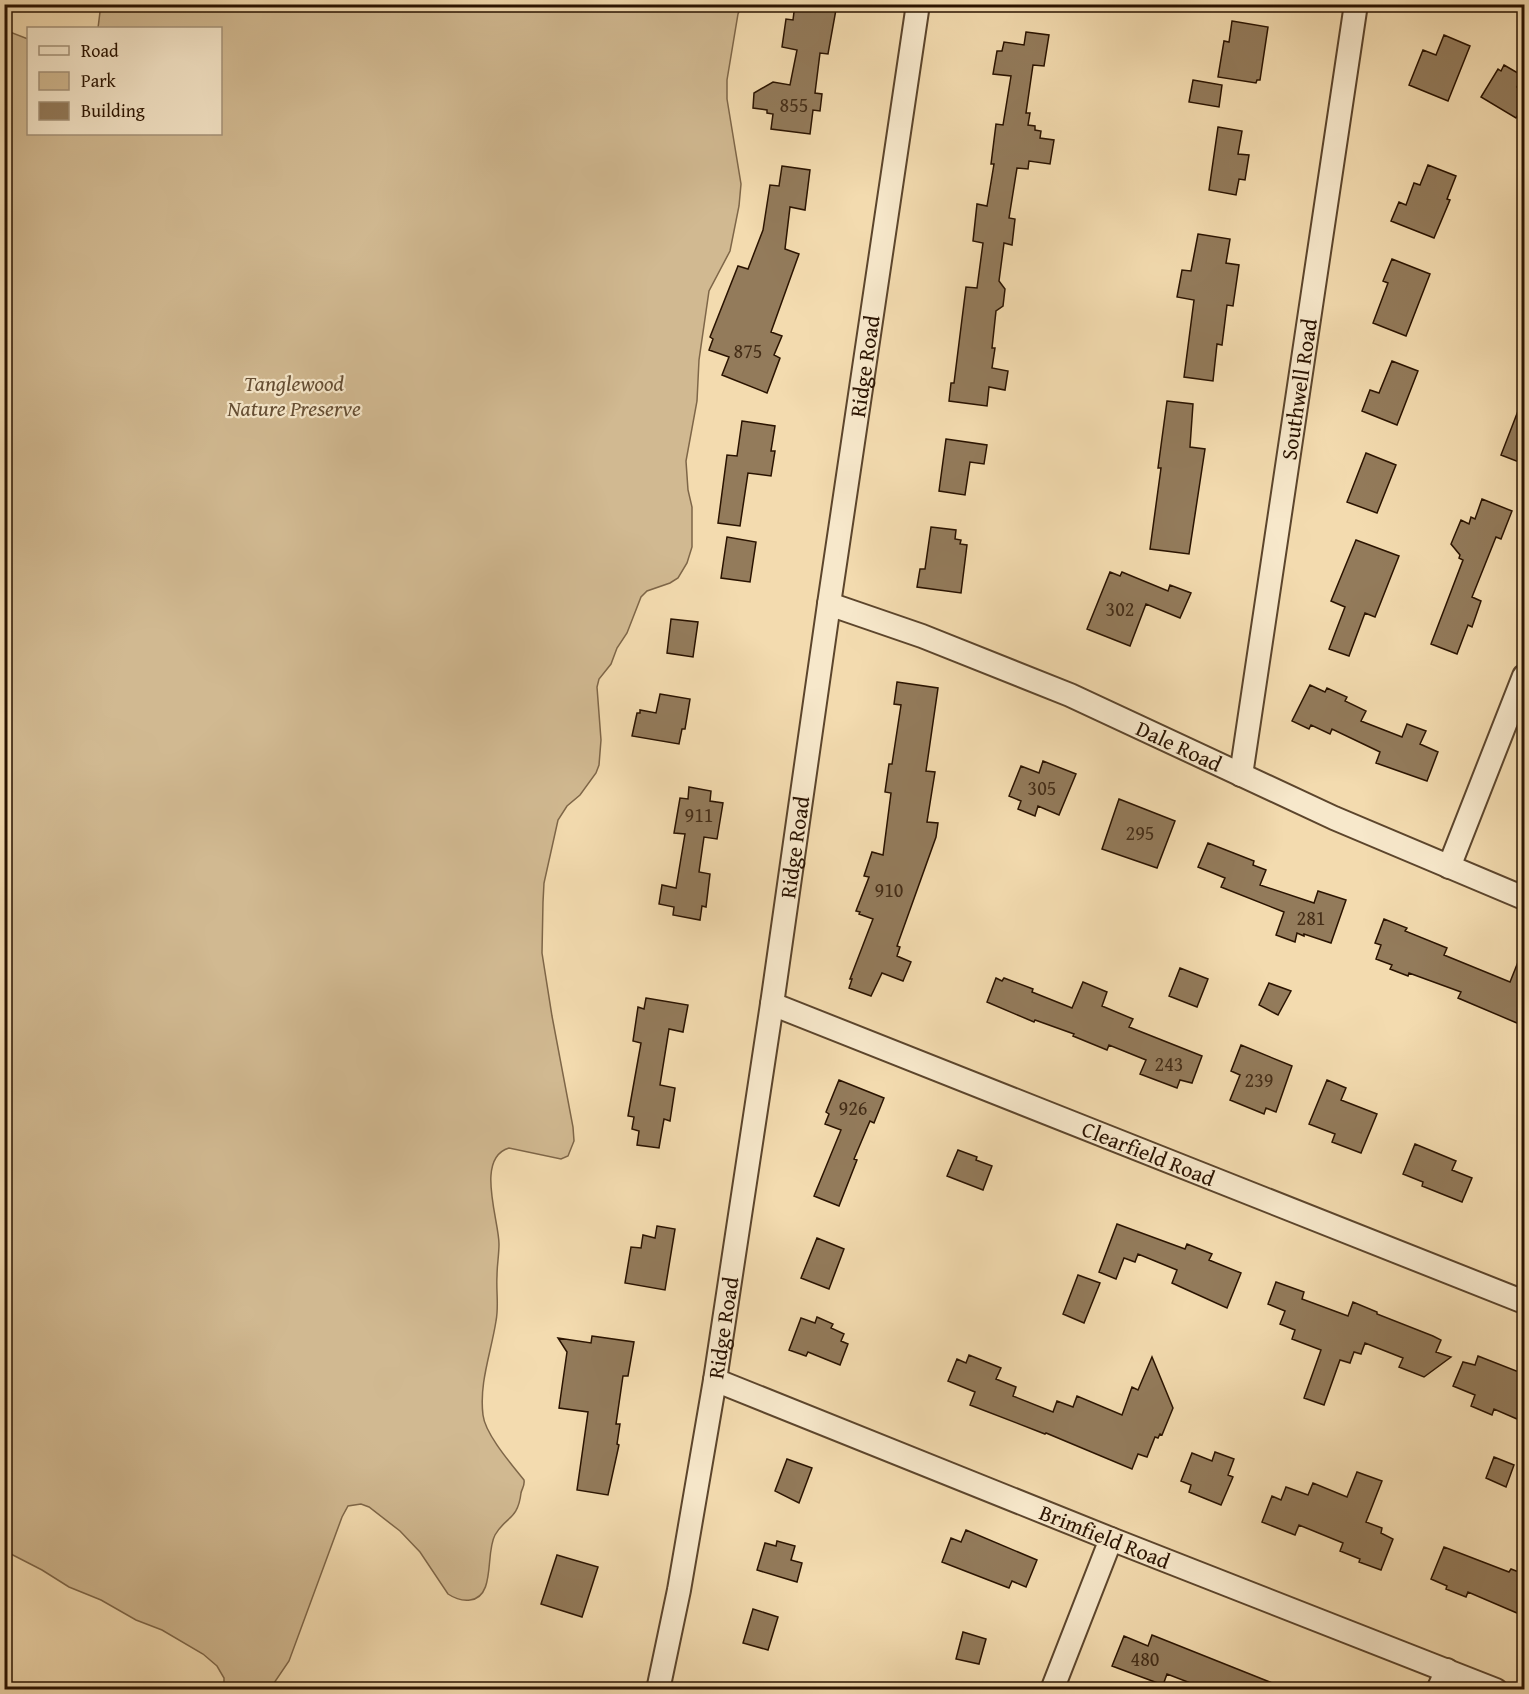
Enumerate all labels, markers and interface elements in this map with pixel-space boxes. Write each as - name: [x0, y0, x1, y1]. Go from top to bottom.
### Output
- legend: [27, 27, 222, 135]
- text: Road: [81, 37, 119, 64]
- text: Park: [81, 67, 117, 94]
- house number: 855: [780, 90, 808, 119]
- text: Building: [81, 97, 145, 124]
- street label: Ridge Road: [841, 313, 888, 419]
- street label: Southwell Road: [1272, 316, 1325, 462]
- house number: 875: [734, 336, 762, 365]
- park label: Tanglewood Nature Preserve: [226, 367, 361, 424]
- house number: 302: [1106, 594, 1134, 623]
- street label: Dale Road: [1131, 712, 1227, 780]
- house number: 305: [1028, 773, 1056, 802]
- street label: Ridge Road: [771, 794, 817, 900]
- house number: 911: [685, 800, 713, 829]
- house number: 295: [1126, 818, 1154, 847]
- house number: 910: [875, 875, 903, 904]
- house number: 281: [1297, 903, 1325, 932]
- house number: 243: [1155, 1049, 1183, 1078]
- house number: 239: [1245, 1065, 1273, 1094]
- house number: 926: [839, 1093, 867, 1122]
- street label: Clearfield Road: [1077, 1112, 1220, 1194]
- street label: Ridge Road: [699, 1274, 746, 1381]
- street label: Brimfield Road: [1035, 1496, 1175, 1577]
- house number: 480: [1131, 1644, 1159, 1673]

